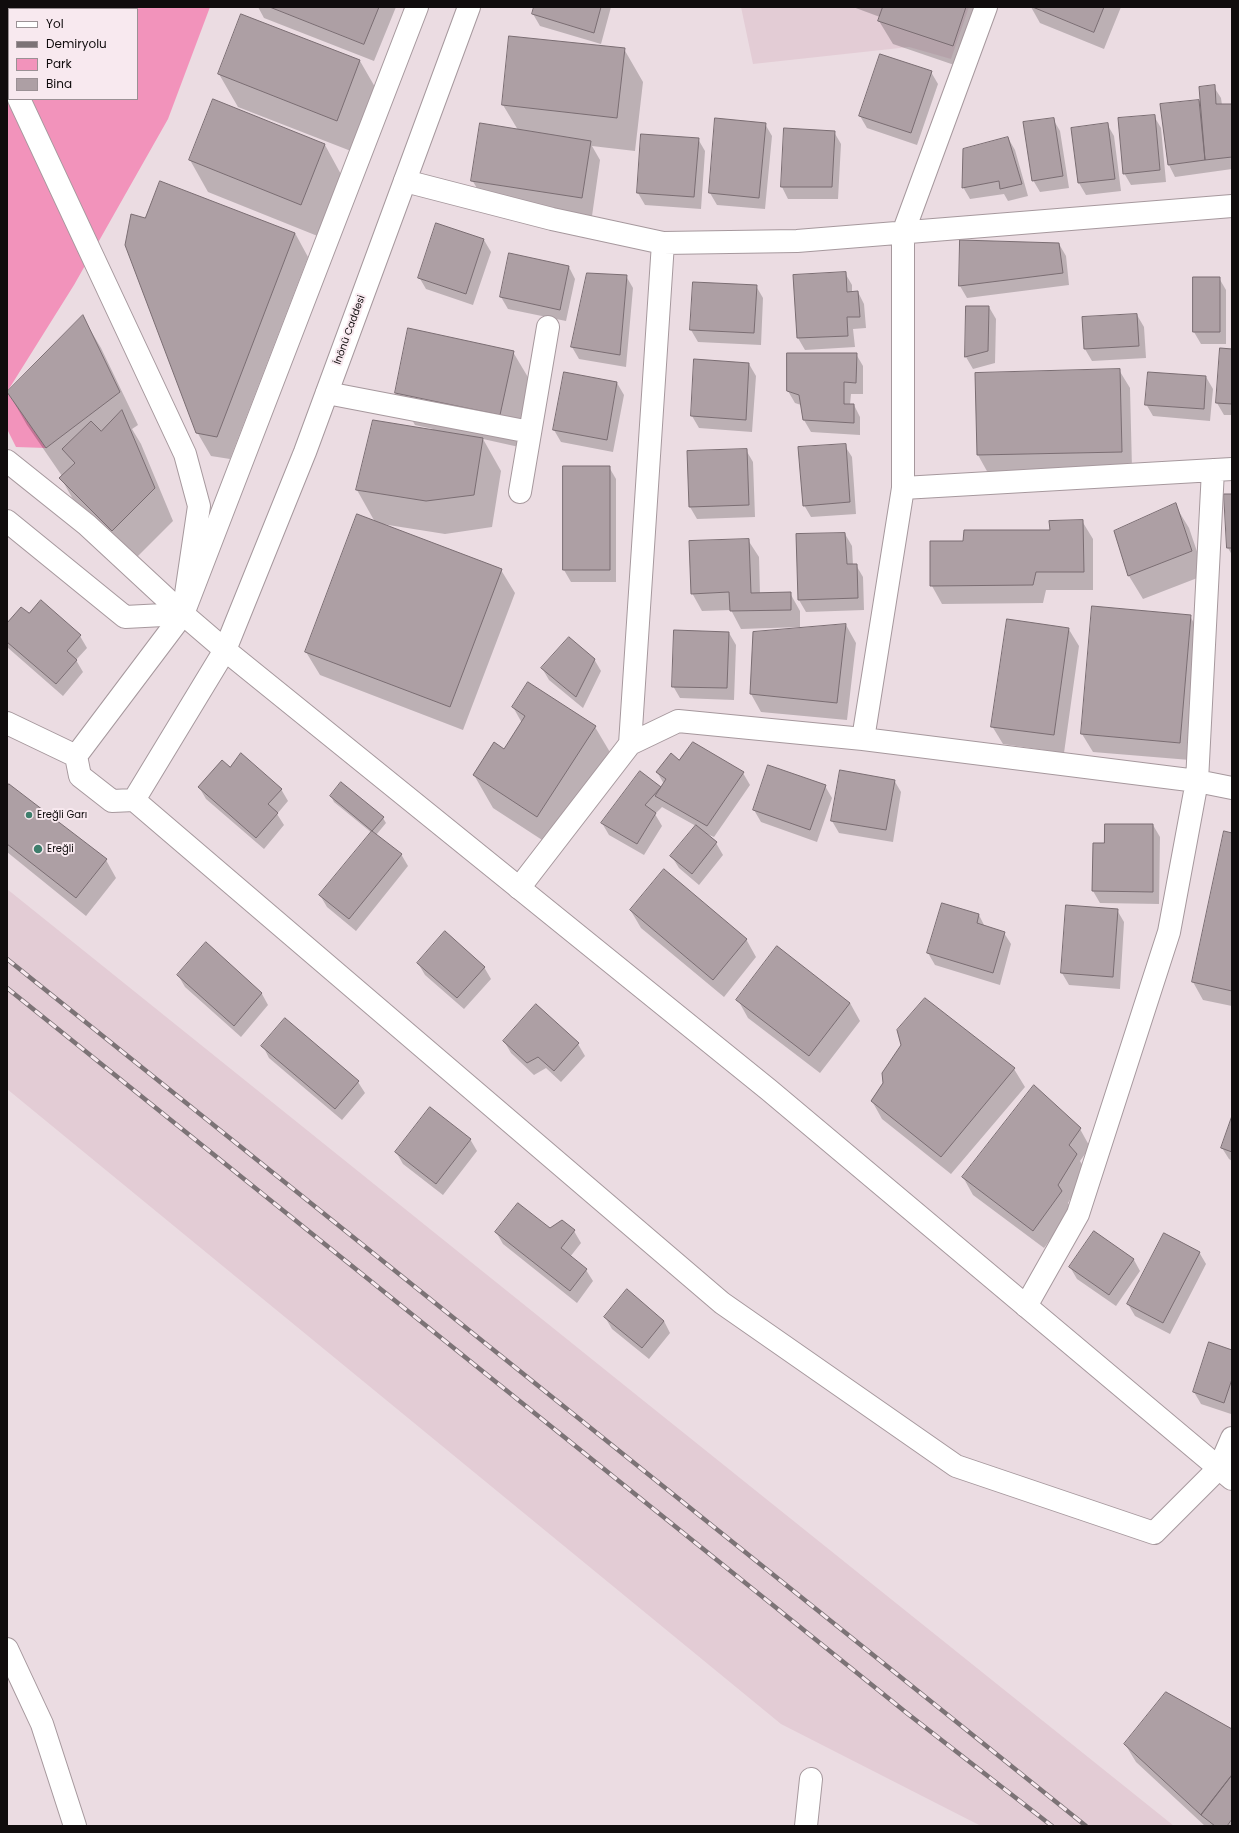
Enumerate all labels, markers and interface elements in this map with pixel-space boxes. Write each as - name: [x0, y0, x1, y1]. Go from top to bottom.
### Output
- legend: [8, 8, 138, 100]
- text: Yol: [46, 15, 64, 32]
- text: Demiryolu: [46, 35, 107, 52]
- text: Park: [46, 55, 72, 72]
- text: Bina: [46, 75, 72, 92]
- street label: İnönü Caddesi: [332, 294, 368, 366]
- place label: Ereğli Garı: [37, 809, 87, 821]
- marker: Ereğli Garı: [24, 810, 34, 820]
- marker: Ereğli: [32, 843, 44, 855]
- place label: Ereğli: [47, 843, 74, 855]

